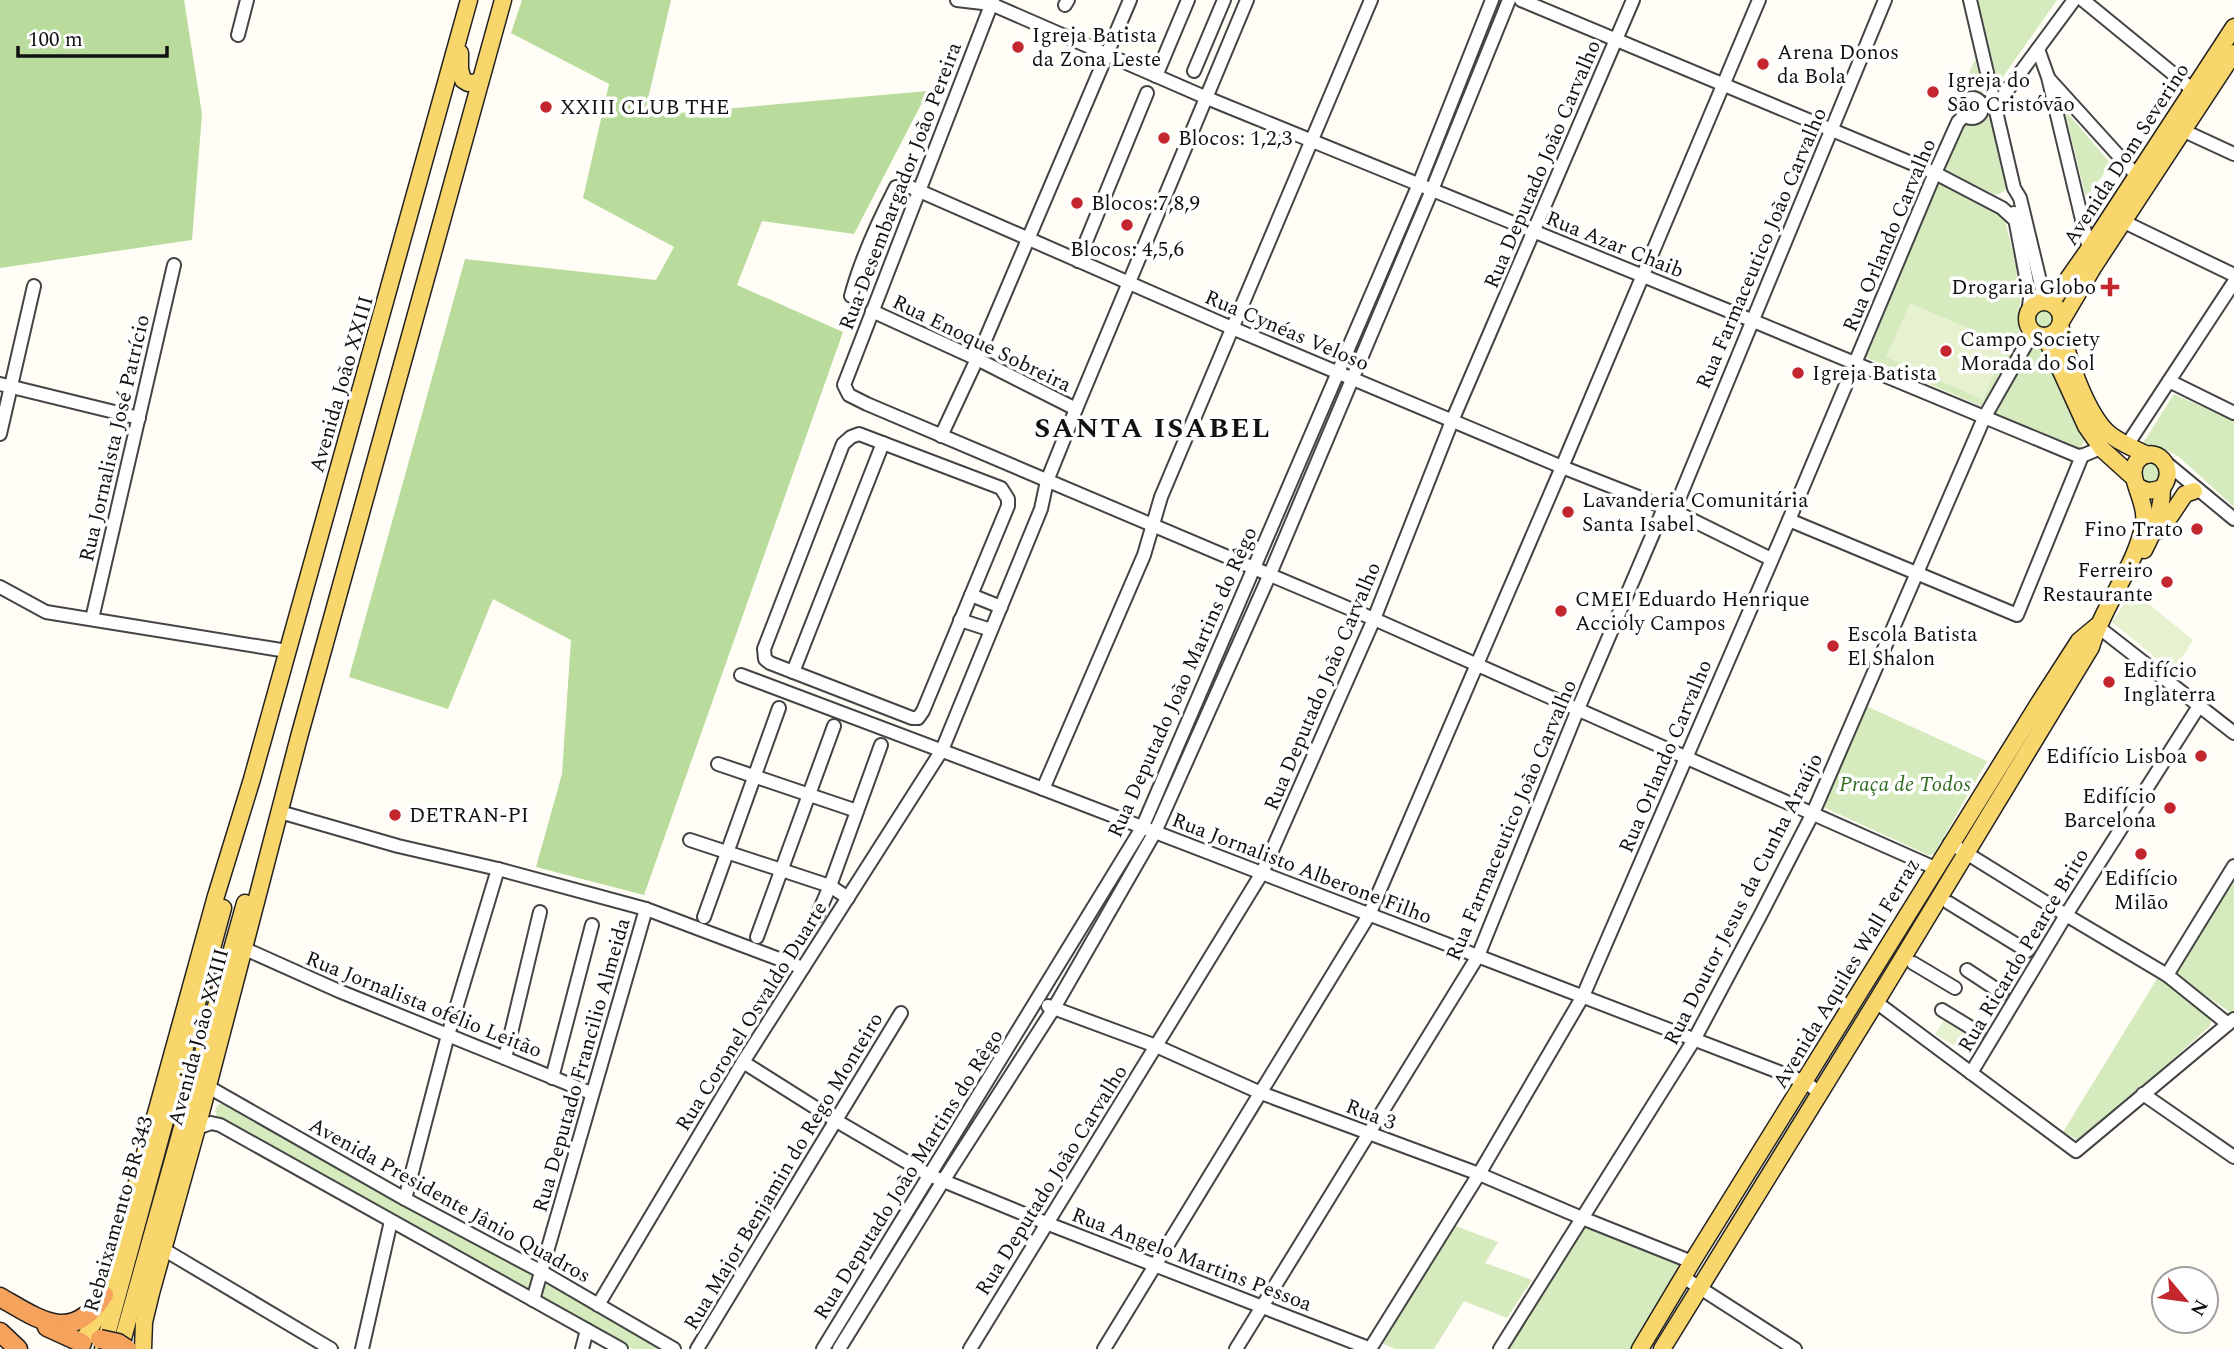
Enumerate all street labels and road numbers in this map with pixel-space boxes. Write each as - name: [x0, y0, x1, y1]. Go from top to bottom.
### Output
- street label: Rua Deputado João Carvalho: [1476, 35, 1610, 294]
- street label: Rua Desembargador João Pereira: [831, 37, 971, 335]
- street label: Avenida Dom Severino: [2056, 57, 2198, 252]
- street label: Rua Farmaceutico João Carvalho: [1688, 103, 1836, 394]
- street label: Rua Orlando Carvalho: [1835, 134, 1945, 337]
- street label: Rua Azar Chaib: [1541, 203, 1689, 287]
- street label: Rua Cynéas Veloso: [1199, 282, 1374, 380]
- street label: Rua Enoque Sobreira: [887, 287, 1077, 402]
- street label: Avenida João XXIII: [301, 292, 383, 476]
- street label: Rua Jornalista José Patrício: [71, 311, 159, 565]
- street label: Rua Deputado João Martins do Rêgo: [1100, 522, 1266, 843]
- street label: Rua Deputado João Carvalho: [1256, 557, 1390, 816]
- street label: Rua Orlando Carvalho: [1611, 655, 1721, 858]
- street label: Rua Farmaceutico João Carvalho: [1438, 675, 1586, 966]
- street label: Rua Doutor Jesus da Cunha Araújo: [1656, 748, 1832, 1051]
- street label: Rua Jornalisto Alberone Filho: [1167, 804, 1436, 933]
- street label: Rua Ricardo Pearce Brito: [1950, 842, 2098, 1059]
- street label: Avenida Aquiles Wall Ferraz: [1765, 852, 1929, 1095]
- street label: Rua Coronel Osvaldo Duarte: [668, 895, 836, 1138]
- street label: Rua Deputado Francilio Almeida: [525, 914, 640, 1216]
- street label: Rua Jornalista ofélio Leitão: [301, 943, 547, 1067]
- street label: Avenida João XXIII: [160, 945, 238, 1130]
- street label: Rua Major Benjamin do Rego Monteiro: [676, 1006, 892, 1337]
- street label: Rua Deputado João Martins do Rêgo: [806, 1023, 1012, 1326]
- street label: Rua Deputado João Carvalho: [967, 1059, 1136, 1302]
- street label: Rua 3: [1341, 1091, 1401, 1139]
- street label: Avenida Presidente Jânio Quadros: [303, 1110, 596, 1292]
- street label: Rebaixamento BR 343: [76, 1112, 162, 1316]
- street label: Rua Angelo Martins Pessoa: [1067, 1199, 1317, 1321]

